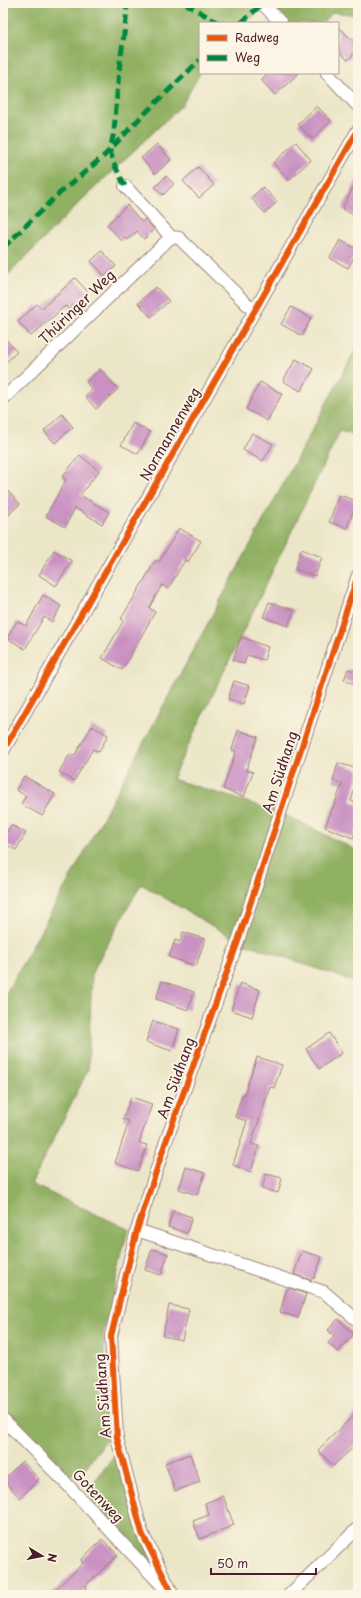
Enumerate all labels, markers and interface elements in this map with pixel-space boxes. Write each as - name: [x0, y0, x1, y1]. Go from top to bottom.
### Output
- legend: [199, 22, 339, 74]
- text: Radweg: [235, 28, 279, 46]
- text: Weg: [235, 48, 260, 66]
- street label: Thüringer Weg: [34, 265, 120, 349]
- street label: Normannenweg: [134, 383, 205, 484]
- street label: Am Südhang: [256, 728, 303, 816]
- street label: Am Südhang: [151, 1034, 200, 1121]
- street label: Am Südhang: [89, 1353, 116, 1439]
- street label: Gotenweg: [68, 1464, 129, 1527]
- north arrow: [22, 1536, 62, 1576]
- scale bar: [211, 1550, 316, 1576]
- text: N: [43, 1552, 61, 1564]
- text: 50 m: [217, 1554, 248, 1572]

